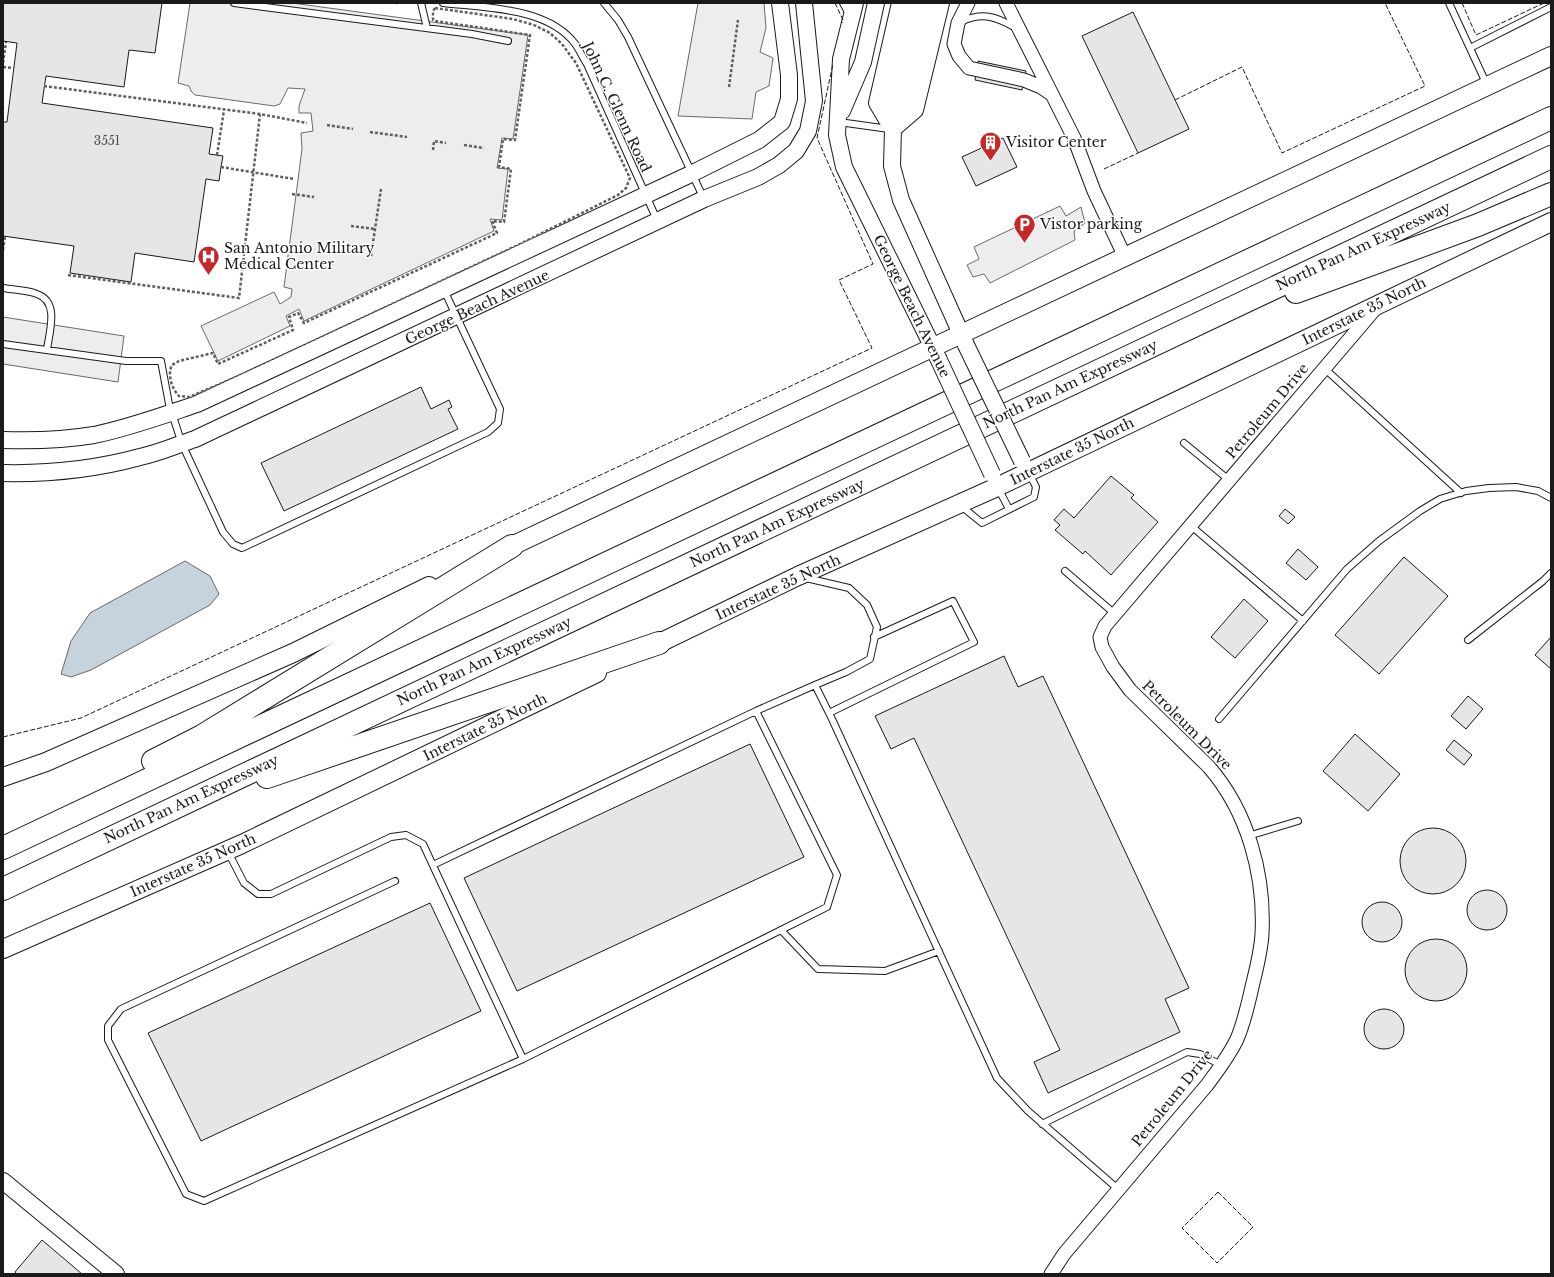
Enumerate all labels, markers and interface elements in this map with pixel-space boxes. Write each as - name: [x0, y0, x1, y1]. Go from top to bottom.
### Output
- street label: John C. Glenn Road: [578, 37, 655, 176]
- building icon: Visitor Center: [977, 129, 1003, 162]
- house number: 3551: [94, 133, 120, 148]
- place label: Visitor Center: [1005, 133, 1107, 151]
- street label: North Pan Am Expressway: [1273, 198, 1453, 294]
- parking icon: Vistor parking: [1012, 211, 1038, 244]
- place label: Vistor parking: [1039, 215, 1143, 233]
- street label: George Beach Avenue: [870, 232, 954, 380]
- place label: San Antonio Military Medical Center: [224, 239, 374, 273]
- hospital icon: San Antonio Military Medical Center: [195, 243, 221, 276]
- street label: George Beach Avenue: [402, 266, 552, 348]
- street label: Interstate 35 North: [1299, 273, 1429, 349]
- street label: North Pan Am Expressway: [980, 336, 1160, 432]
- street label: Petroleum Drive: [1222, 360, 1312, 462]
- street label: Interstate 35 North: [1007, 413, 1137, 489]
- street label: North Pan Am Expressway: [687, 475, 867, 571]
- street label: Interstate 35 North: [713, 550, 844, 624]
- street label: North Pan Am Expressway: [394, 613, 574, 709]
- street label: Petroleum Drive: [1138, 676, 1236, 774]
- street label: Interstate 35 North: [420, 689, 550, 765]
- street label: North Pan Am Expressway: [101, 751, 281, 847]
- street label: Interstate 35 North: [127, 829, 259, 901]
- street label: Petroleum Drive: [1127, 1046, 1217, 1150]

